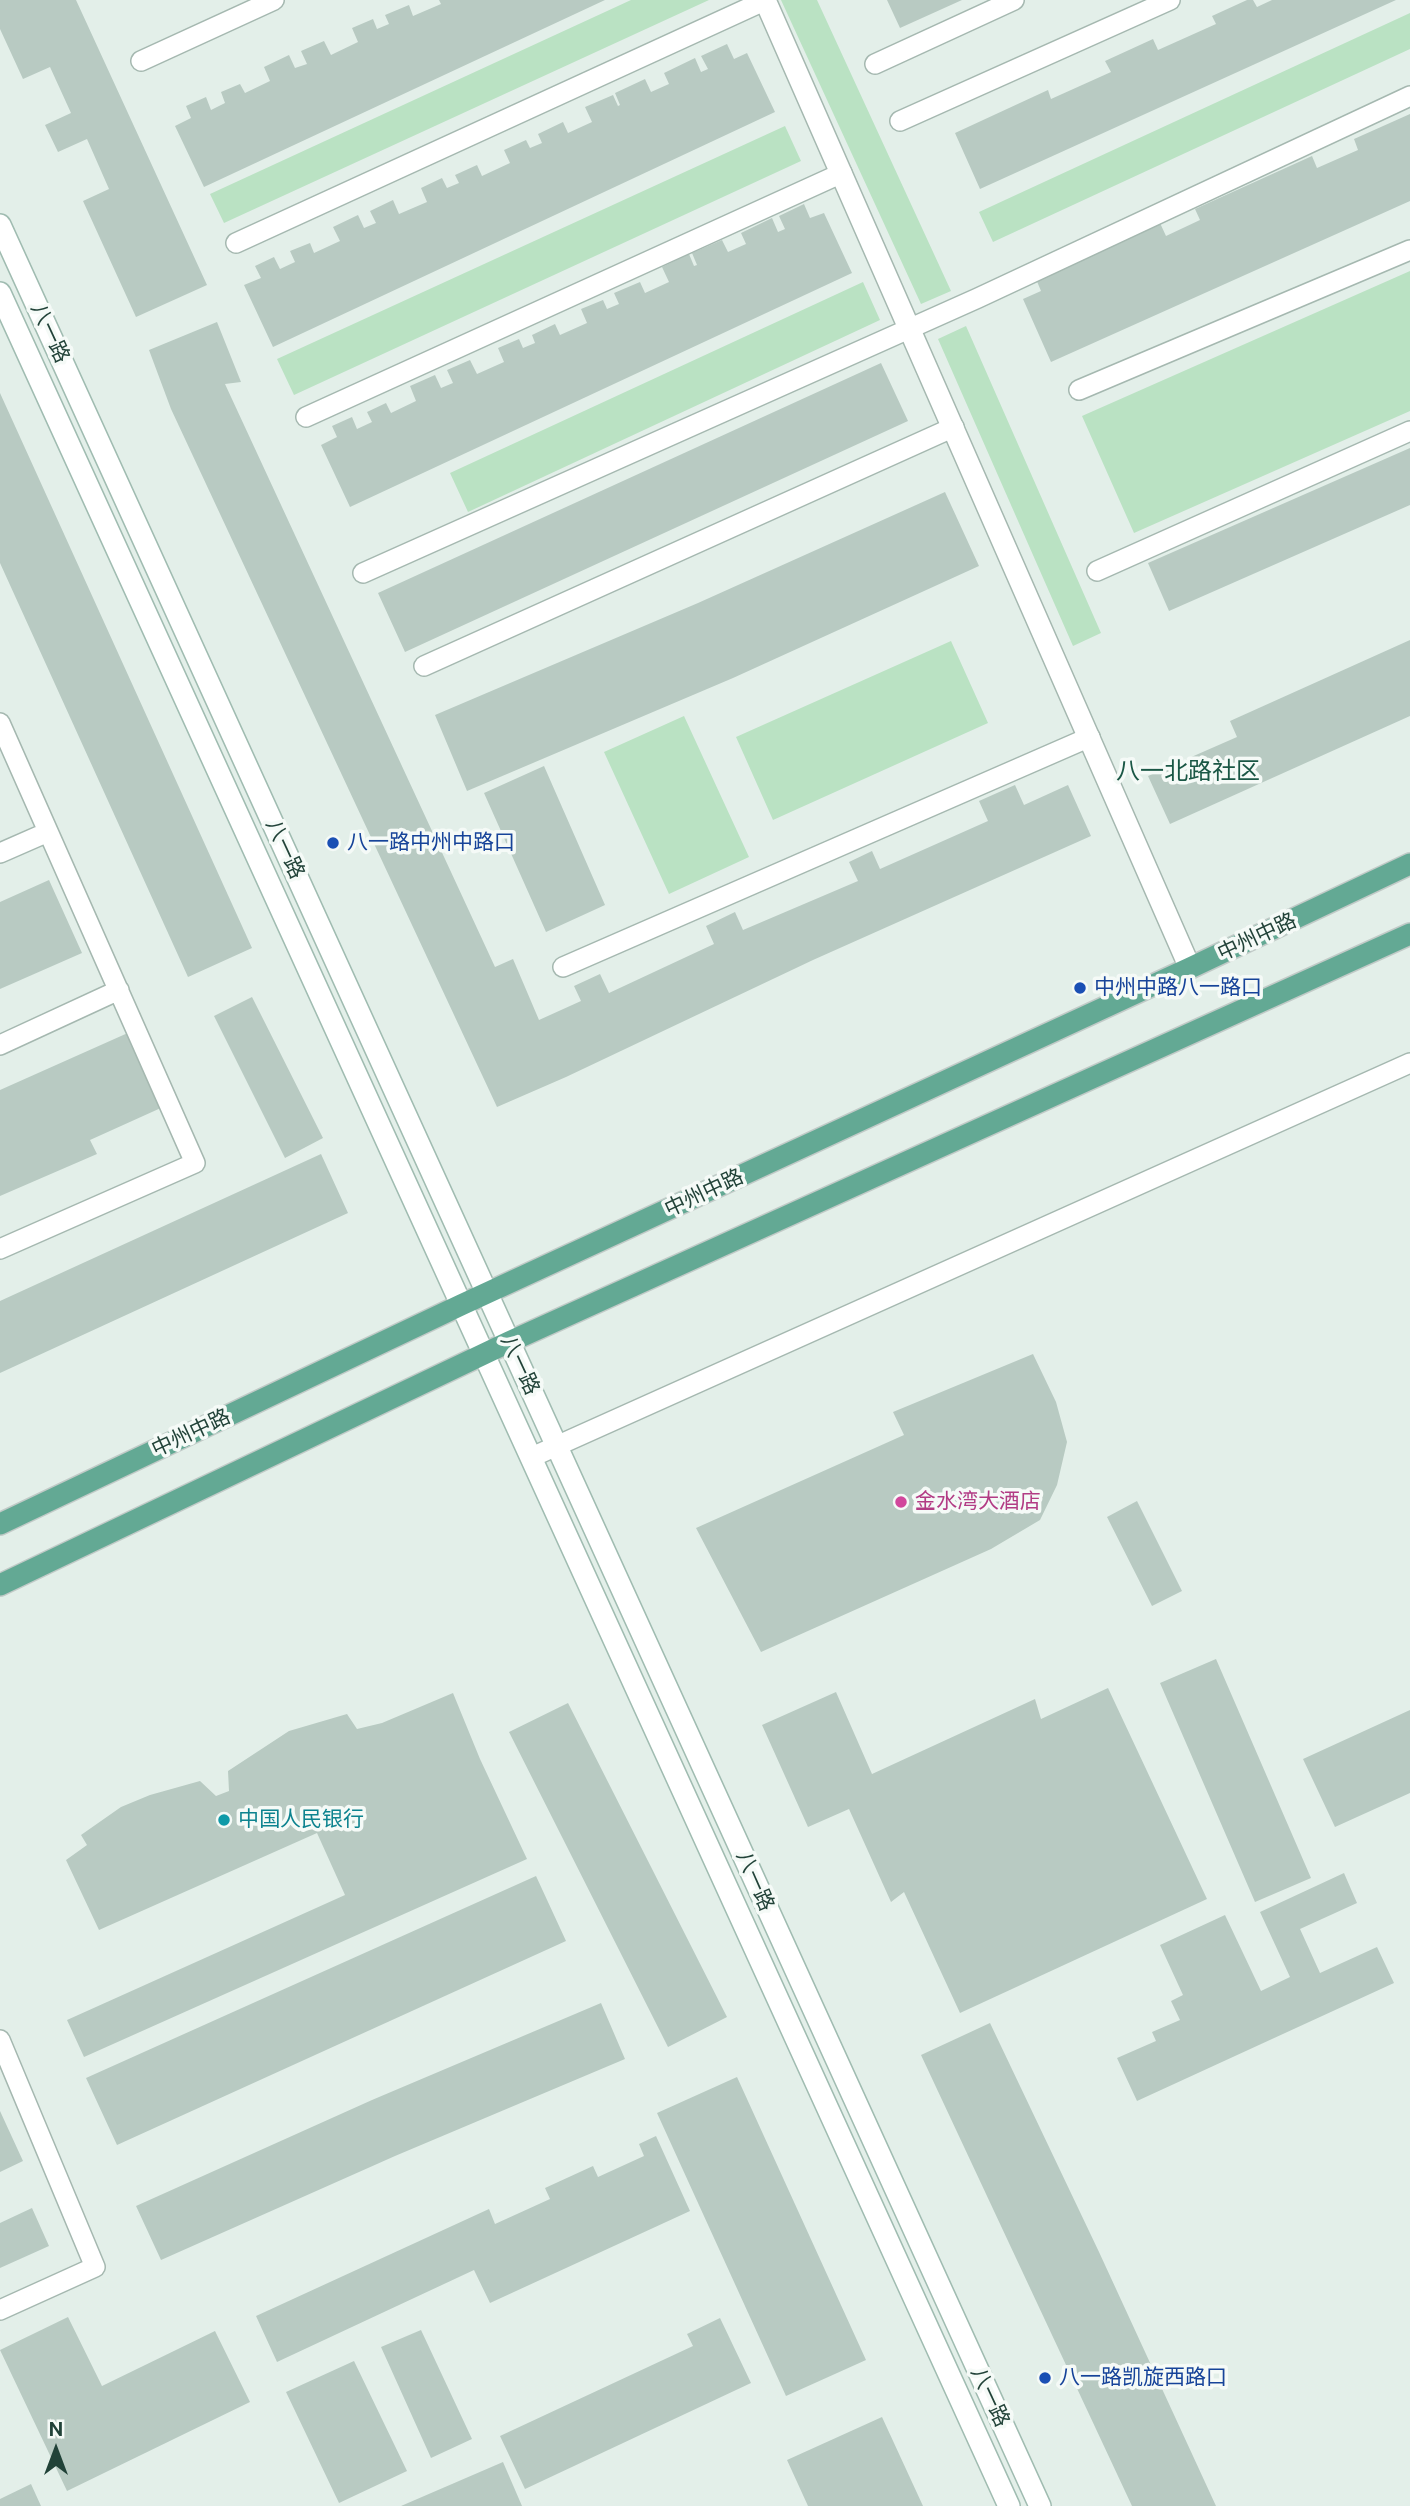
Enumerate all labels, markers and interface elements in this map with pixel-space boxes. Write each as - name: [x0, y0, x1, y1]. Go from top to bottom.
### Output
- street label: 八一路: [25, 299, 75, 367]
- district label: 八一北路社区: [1116, 758, 1260, 786]
- street label: 八一路: [260, 815, 310, 883]
- place label: 八一路中州中路口: [347, 830, 515, 856]
- marker: 八一路中州中路口: [325, 835, 341, 851]
- street label: 中州中路: [1214, 908, 1300, 966]
- place label: 中州中路八一路口: [1094, 975, 1262, 1001]
- marker: 中州中路八一路口: [1072, 980, 1088, 996]
- street label: 中州中路: [661, 1164, 747, 1222]
- street label: 八一路: [495, 1331, 545, 1399]
- street label: 中州中路: [148, 1404, 234, 1462]
- place label: 金水湾大酒店: [915, 1489, 1041, 1515]
- marker: 金水湾大酒店: [893, 1494, 909, 1510]
- place label: 中国人民银行: [238, 1807, 364, 1833]
- marker: 中国人民银行: [216, 1812, 232, 1828]
- street label: 八一路: [731, 1847, 779, 1915]
- street label: 八一路: [965, 2363, 1015, 2431]
- place label: 八一路凯旋西路口: [1059, 2365, 1227, 2391]
- marker: 八一路凯旋西路口: [1037, 2370, 1053, 2386]
- north arrow: [21, 2415, 91, 2485]
- text: N: [49, 2418, 63, 2440]

